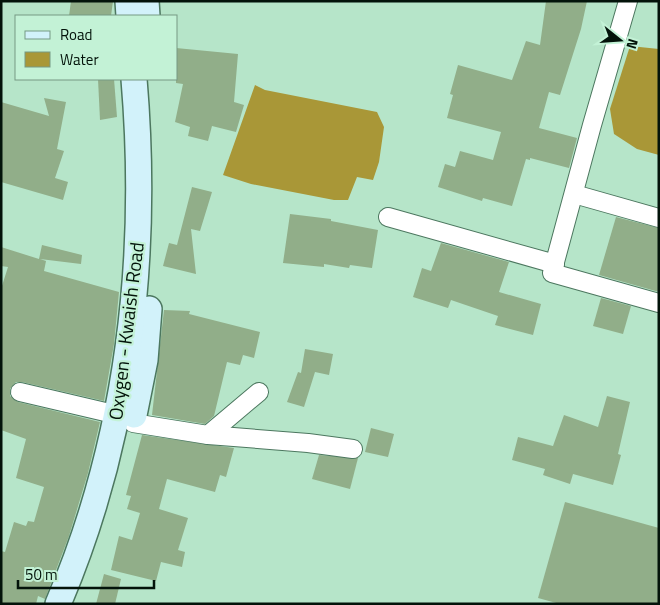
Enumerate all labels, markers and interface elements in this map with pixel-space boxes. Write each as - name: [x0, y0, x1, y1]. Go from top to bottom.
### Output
- legend: [15, 15, 178, 80]
- north arrow: [595, 15, 645, 65]
- text: Road: [60, 23, 92, 46]
- text: N: [621, 36, 644, 52]
- text: Water: [60, 48, 99, 71]
- street label: Oxygen - Kwaish Road: [100, 240, 151, 422]
- scale bar: [18, 558, 154, 590]
- text: 50 m: [25, 563, 58, 586]

